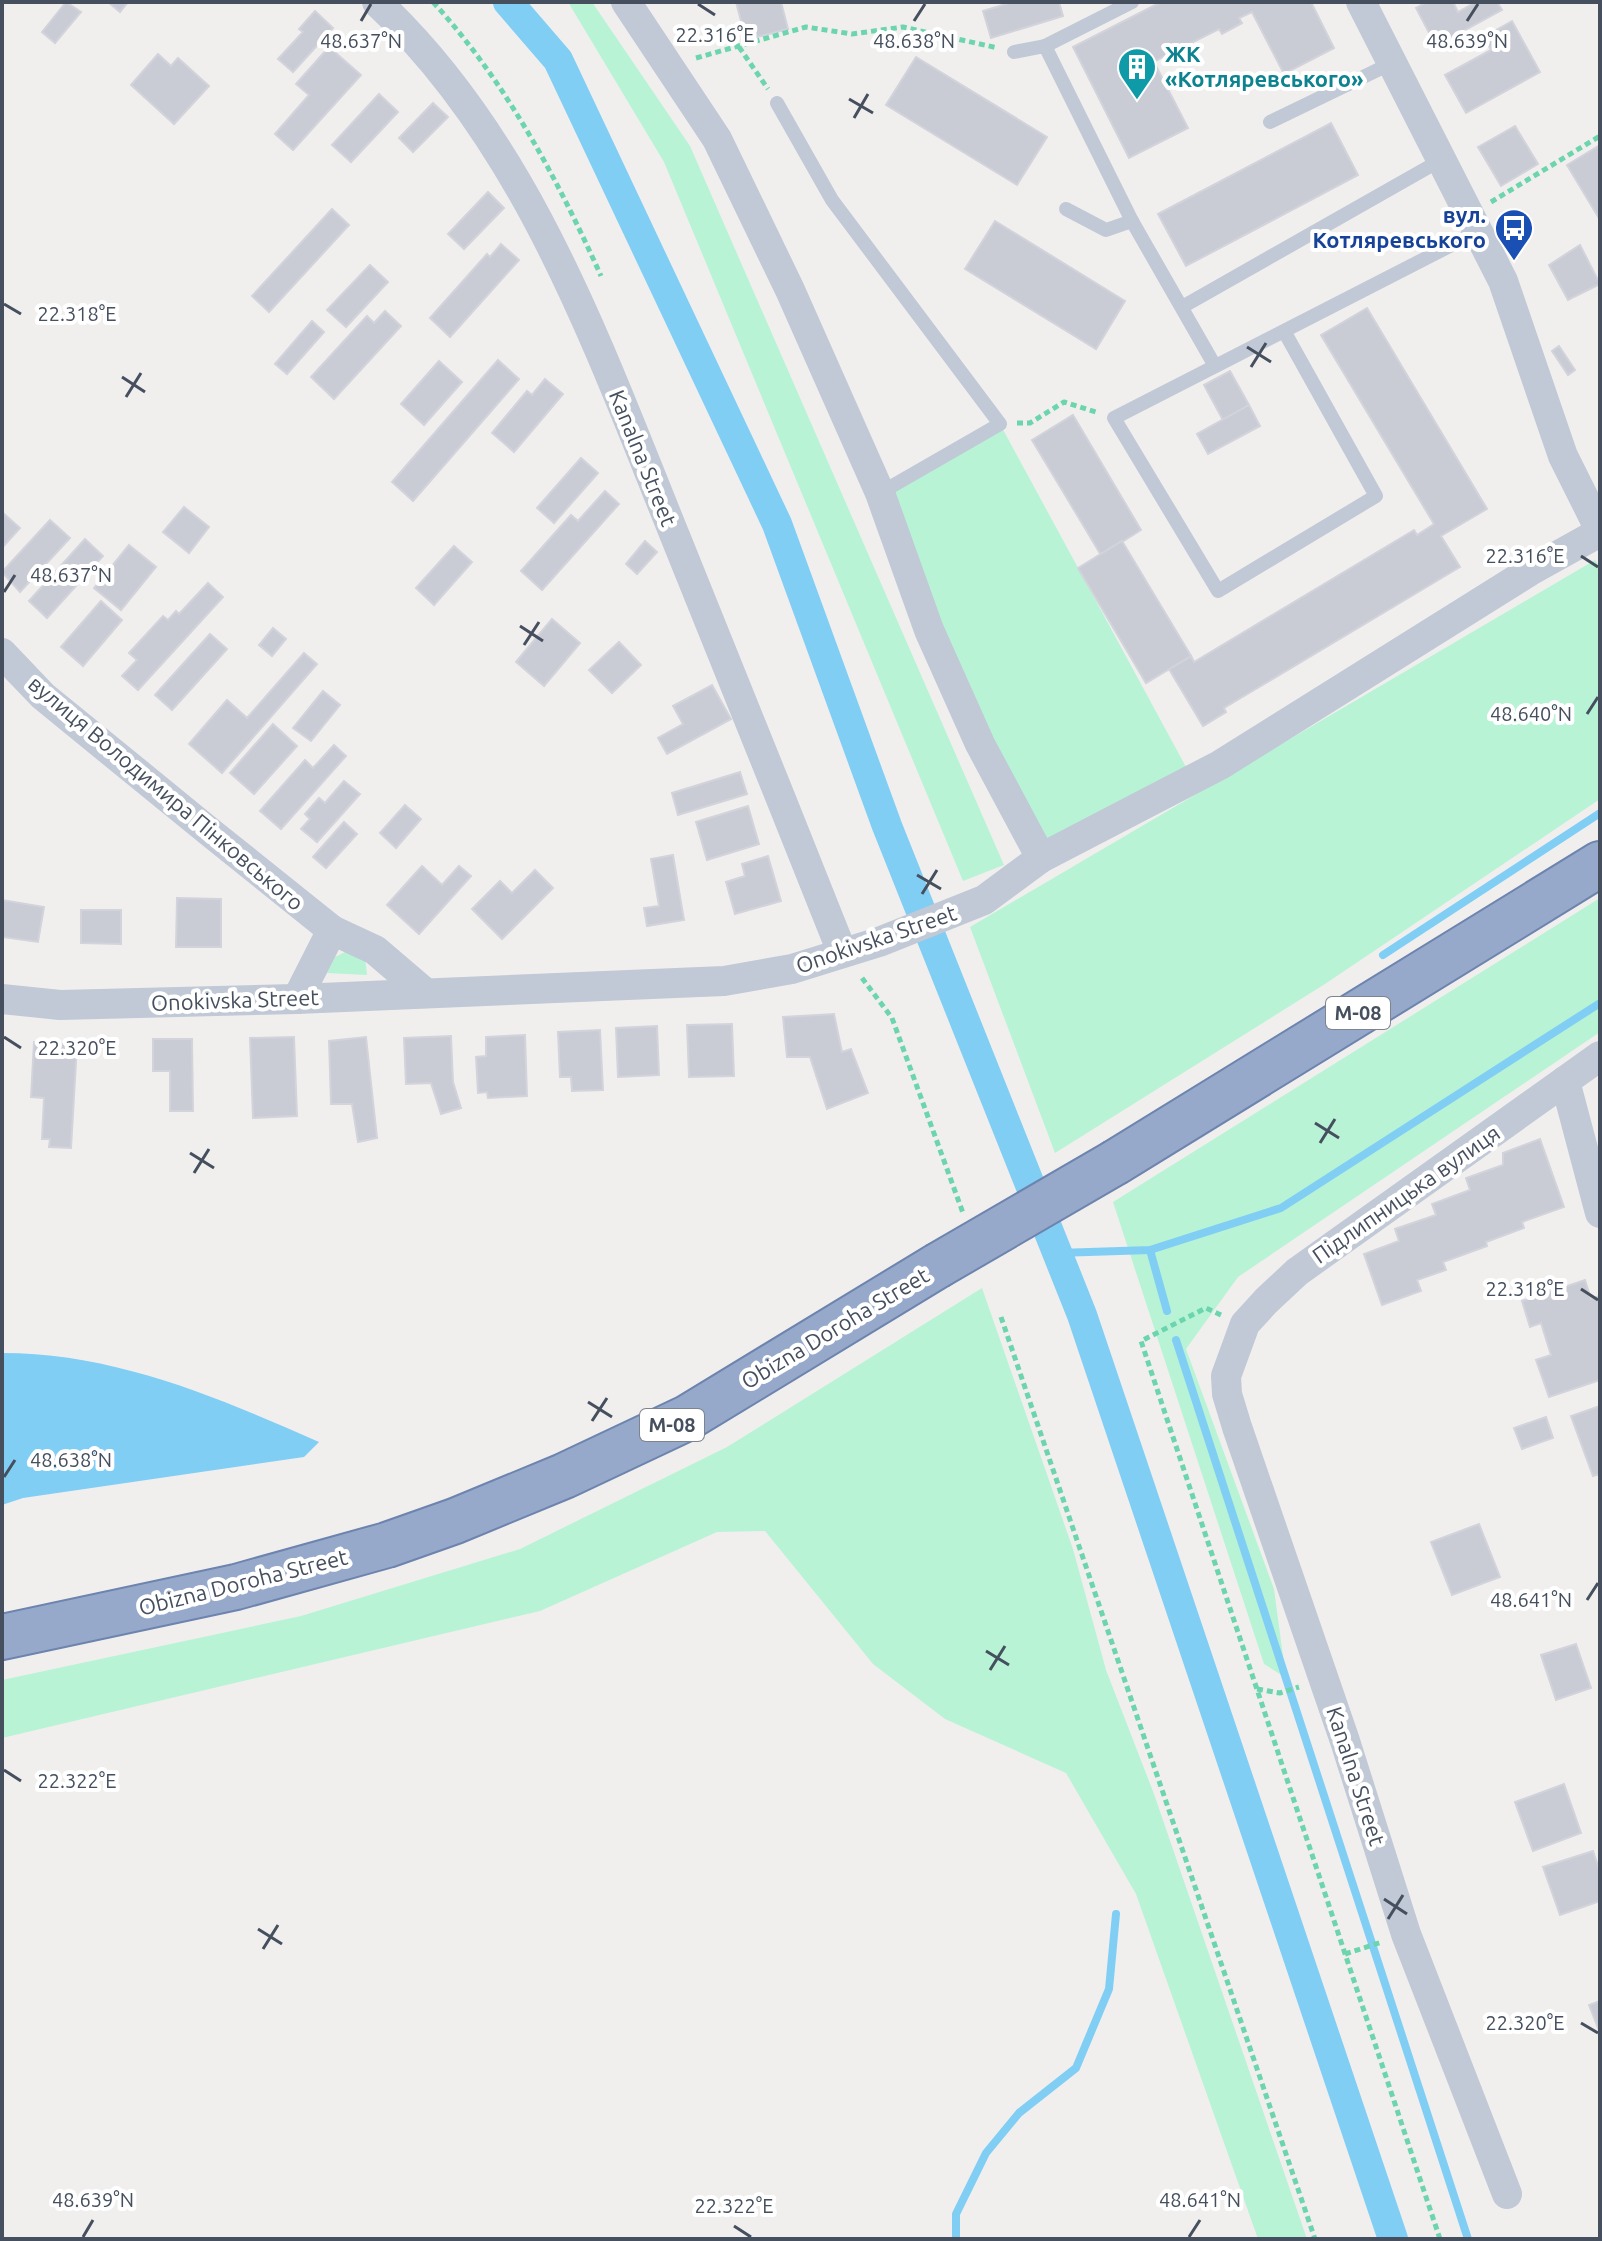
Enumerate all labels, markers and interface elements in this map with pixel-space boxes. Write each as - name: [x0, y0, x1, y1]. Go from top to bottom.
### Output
- text: 22.316°E: [676, 23, 755, 46]
- text: 48.637°N: [320, 29, 402, 52]
- text: 48.638°N: [873, 29, 955, 52]
- text: 48.639°N: [1426, 29, 1508, 52]
- place label: ЖК «Котляревського»: [1165, 41, 1363, 91]
- building icon: ЖК «Котляревського»: [1116, 46, 1158, 101]
- place label: вул. Котляревського: [1312, 202, 1486, 252]
- bus stop icon: вул. Котляревського: [1493, 207, 1535, 262]
- text: 22.318°E: [38, 302, 117, 325]
- street label: Kanalna Street: [605, 386, 682, 530]
- text: 22.316°E: [1486, 544, 1565, 567]
- text: 48.637°N: [30, 563, 112, 586]
- street label: вулиця Володимира Пінковського: [24, 670, 309, 915]
- text: 48.640°N: [1490, 702, 1572, 725]
- street label: Onokivska Street: [792, 899, 960, 978]
- street label: Onokivska Street: [151, 984, 320, 1015]
- road number: М-08: [1326, 997, 1390, 1029]
- text: 22.320°E: [38, 1036, 117, 1059]
- street label: Підлипницька вулиця: [1307, 1119, 1504, 1268]
- street label: Obizna Doroha Street: [736, 1262, 933, 1393]
- text: 22.318°E: [1486, 1277, 1565, 1300]
- road number: М-08: [640, 1409, 704, 1441]
- text: 48.638°N: [30, 1448, 112, 1471]
- street label: Obizna Doroha Street: [136, 1543, 350, 1620]
- text: 48.641°N: [1490, 1588, 1572, 1611]
- street label: Kanalna Street: [1322, 1703, 1391, 1849]
- text: 22.322°E: [38, 1769, 117, 1792]
- text: 22.320°E: [1486, 2011, 1565, 2034]
- text: 48.639°N: [52, 2188, 134, 2211]
- text: 48.641°N: [1159, 2188, 1241, 2211]
- text: 22.322°E: [695, 2194, 774, 2217]

